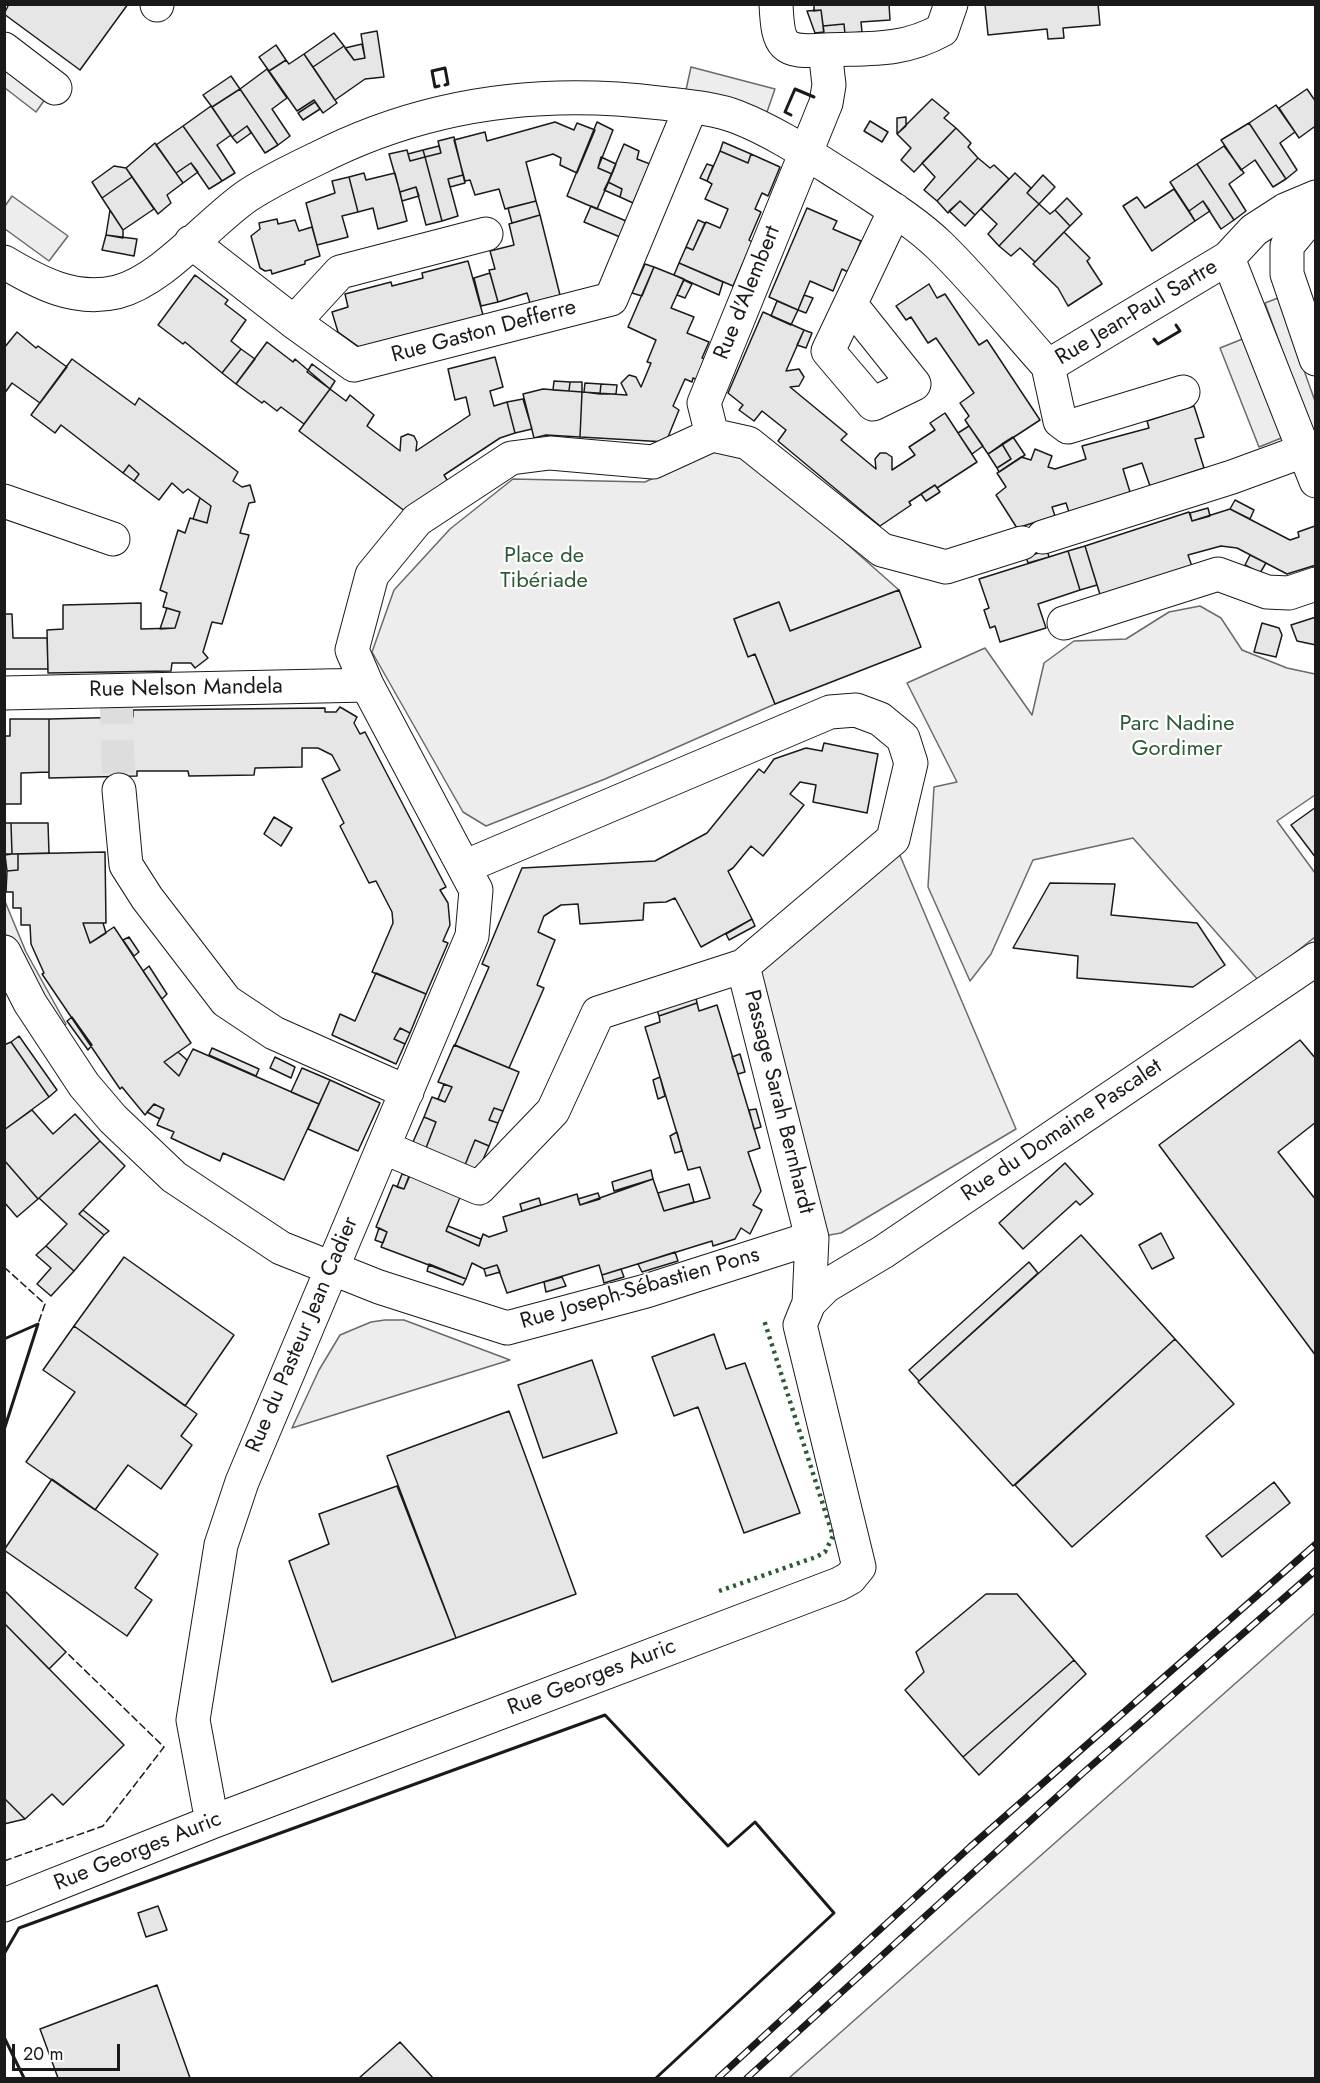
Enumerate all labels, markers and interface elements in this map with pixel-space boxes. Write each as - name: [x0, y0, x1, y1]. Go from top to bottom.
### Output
- street label: Rue d'Alembert: [709, 222, 787, 364]
- street label: Rue Jean-Paul Sartre: [1051, 254, 1223, 372]
- street label: Rue Gaston Defferre: [389, 295, 579, 369]
- park label: Place de Tibériade: [500, 544, 588, 596]
- street label: Rue Nelson Mandela: [89, 674, 283, 704]
- park label: Parc Nadine Gordimer: [1119, 712, 1235, 764]
- street label: Passage Sarah Bernhardt: [737, 987, 819, 1217]
- street label: Rue du Domaine Pascalet: [957, 1054, 1167, 1208]
- street label: Rue du Pasteur Jean Cadier: [241, 1213, 365, 1457]
- street label: Rue Joseph-Sébastien Pons: [517, 1242, 763, 1336]
- street label: Rue Georges Auric: [504, 1634, 680, 1722]
- street label: Rue Georges Auric: [50, 1806, 226, 1898]
- scale bar: [15, 2032, 123, 2070]
- text: 20 m: [23, 2041, 63, 2067]

